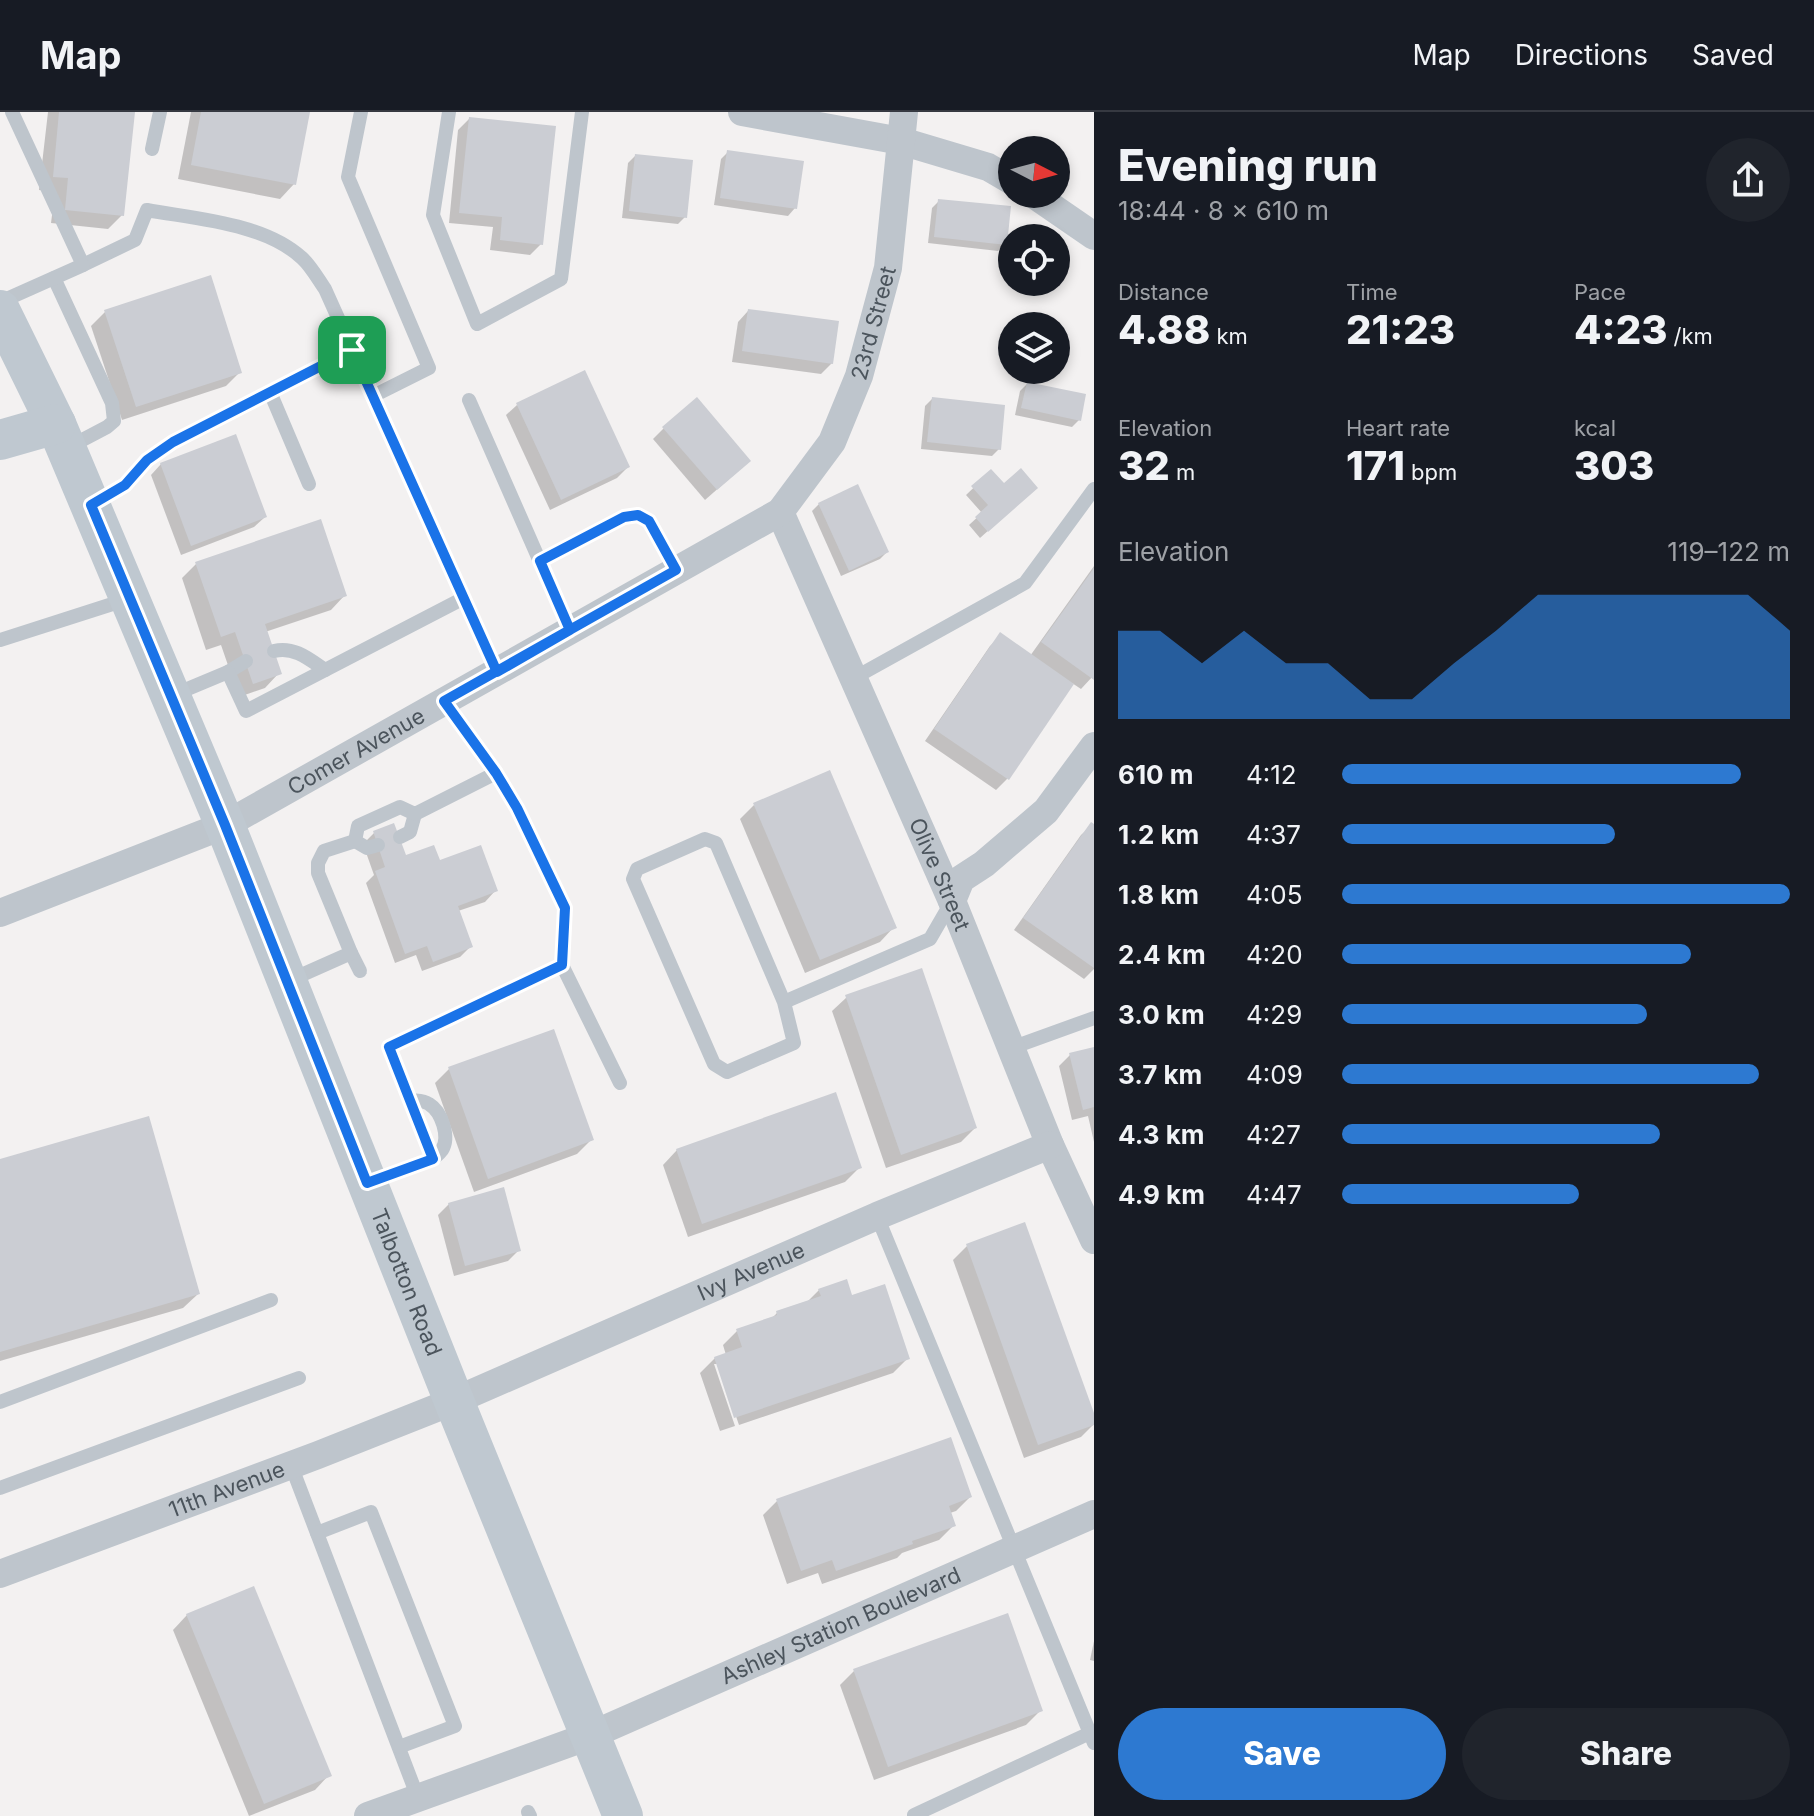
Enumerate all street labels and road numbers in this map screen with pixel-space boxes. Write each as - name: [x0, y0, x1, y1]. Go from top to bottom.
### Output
- street label: 23rd Street: [846, 263, 901, 383]
- street label: Comer Avenue: [283, 702, 429, 800]
- street label: Olive Street: [904, 814, 976, 935]
- street label: Talbotton Road: [366, 1205, 448, 1359]
- street label: Ivy Avenue: [693, 1236, 809, 1306]
- street label: 11th Avenue: [165, 1456, 288, 1523]
- street label: Ashley Station Boulevard: [717, 1561, 965, 1689]

